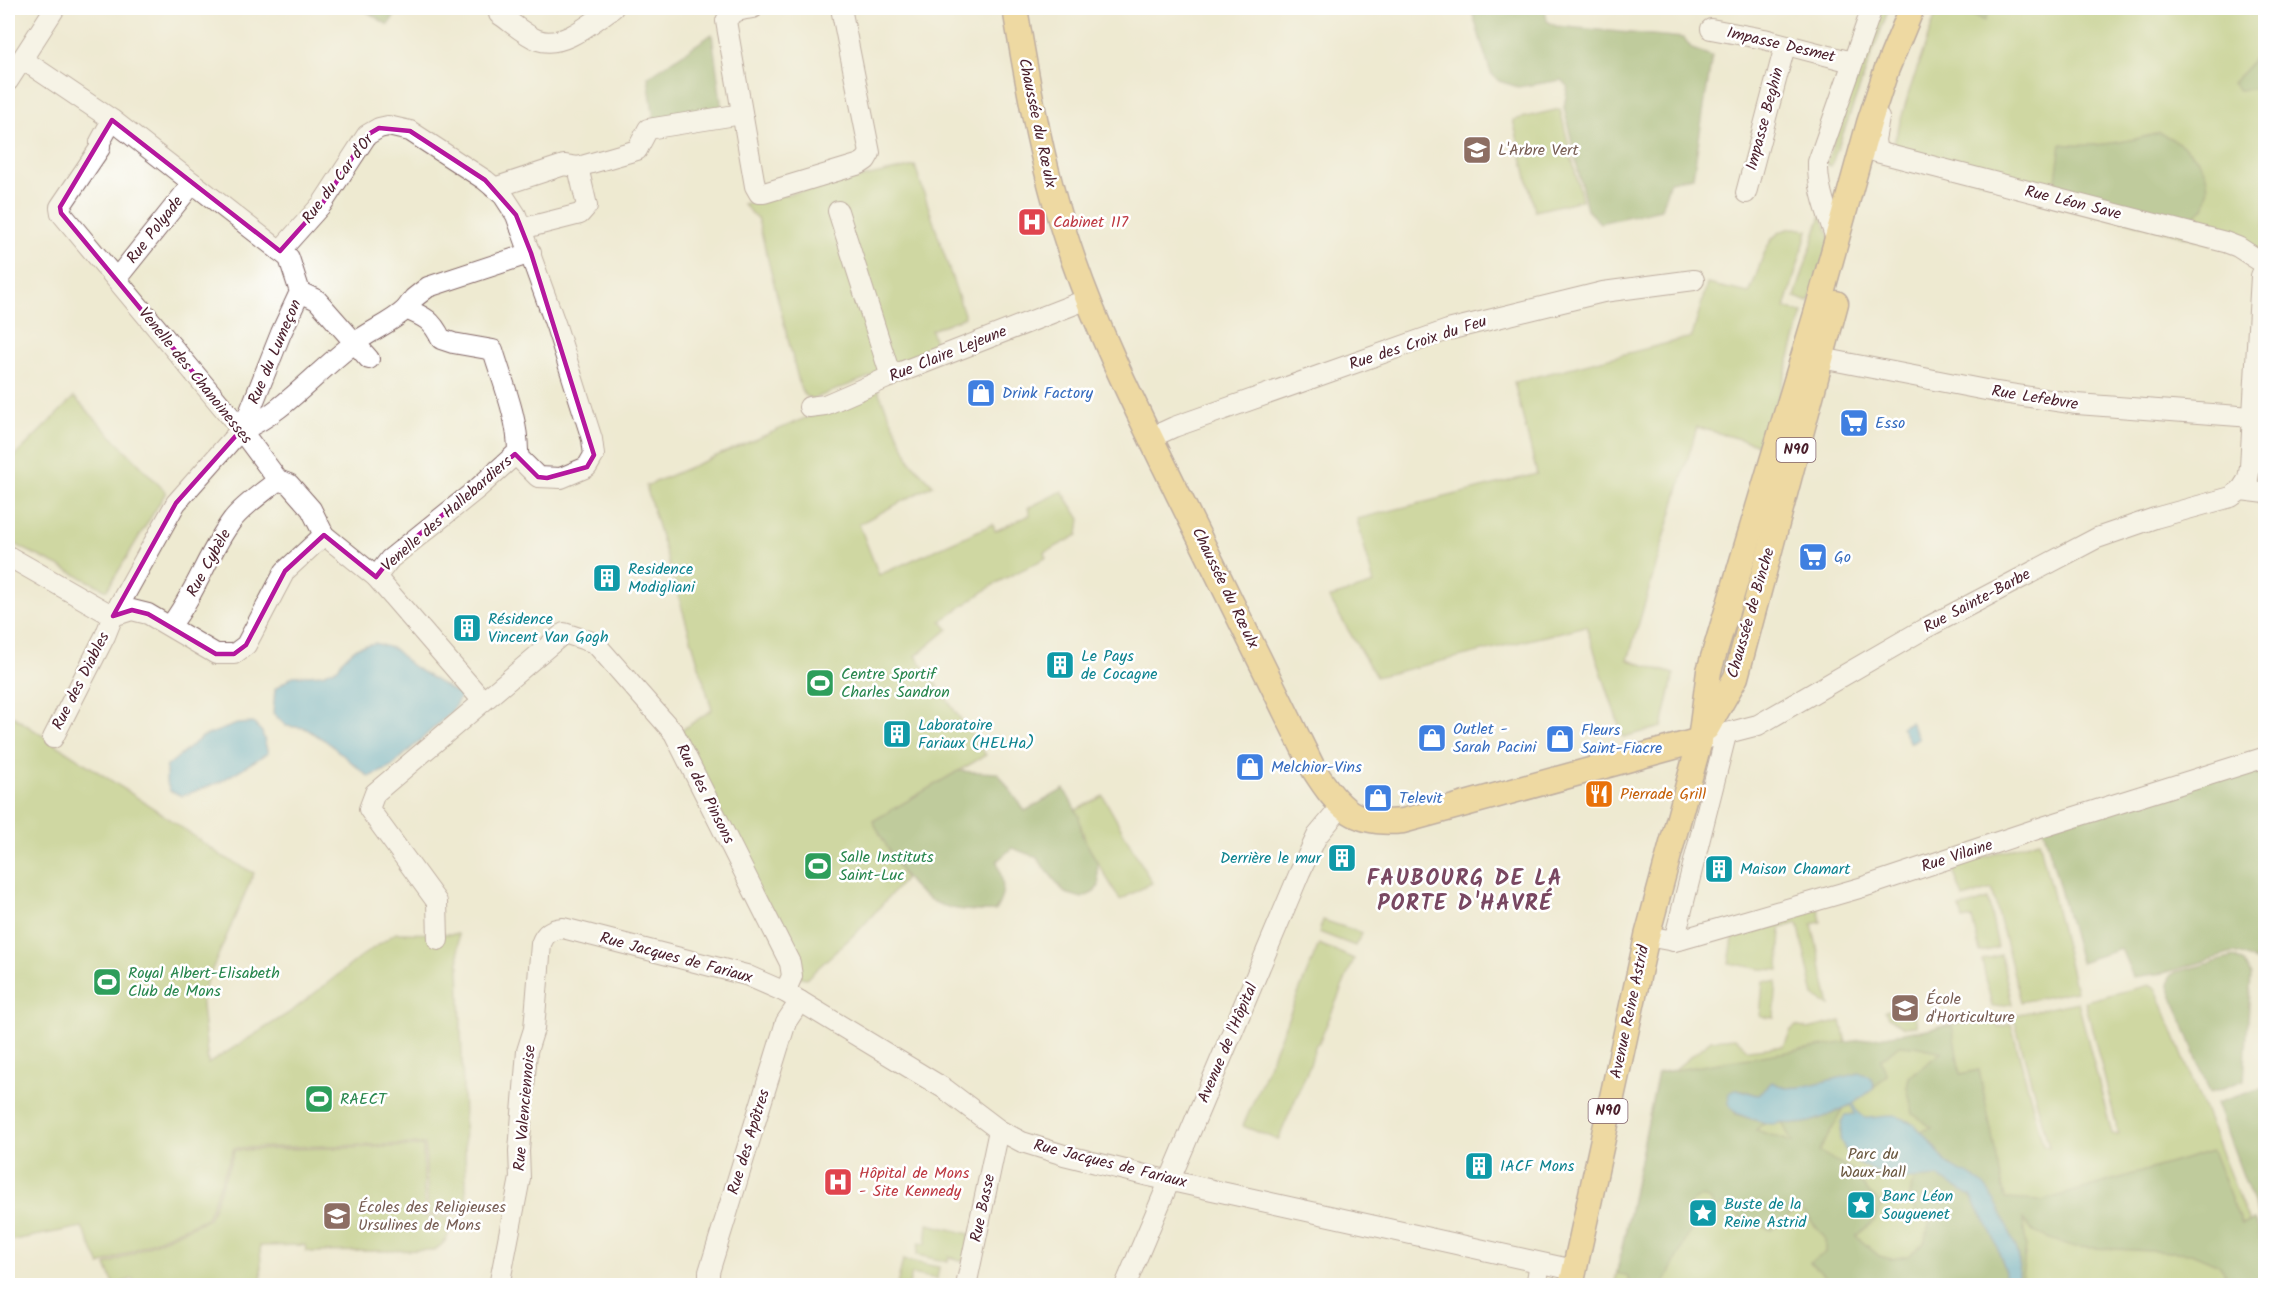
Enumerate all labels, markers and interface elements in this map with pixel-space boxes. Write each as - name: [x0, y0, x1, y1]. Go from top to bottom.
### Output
- street label: Impasse Desmet: [1724, 20, 1838, 70]
- street label: Chaussée du Rœulx: [1011, 56, 1063, 191]
- street label: Impasse Beghin: [1739, 65, 1791, 173]
- street label: Rue du Car d'Or: [296, 127, 381, 229]
- school or university icon: L'Arbre Vert: [1461, 134, 1493, 166]
- place label: L'Arbre Vert: [1498, 138, 1579, 163]
- street label: Rue Léon Save: [2022, 179, 2124, 227]
- street label: Rue Polyade: [120, 191, 190, 269]
- hospital icon: Cabinet 117: [1016, 206, 1048, 238]
- place label: Cabinet 117: [1053, 210, 1129, 235]
- street label: Rue du Lumeçon: [242, 296, 308, 408]
- street label: Venelle des Chanoinesses: [132, 302, 258, 450]
- street label: Rue des Croix du Feu: [1346, 309, 1490, 377]
- street label: Rue Claire Lejeune: [885, 319, 1011, 389]
- shop icon: Drink Factory: [965, 377, 997, 409]
- street label: Rue Lefebvre: [1990, 379, 2080, 417]
- place label: Drink Factory: [1002, 381, 1094, 406]
- supermarket icon: Esso: [1838, 407, 1870, 439]
- place label: Esso: [1875, 411, 1905, 436]
- road number: N90: [1776, 438, 1816, 462]
- street label: Venelle des Hallebardiers: [376, 450, 518, 578]
- street label: Chaussée du Rœulx: [1185, 523, 1266, 654]
- street label: Rue Cybèle: [180, 524, 238, 602]
- supermarket icon: Go: [1797, 541, 1829, 573]
- street label: Chaussée de Binche: [1720, 545, 1782, 681]
- place label: Go: [1834, 545, 1851, 570]
- place label: Residence Modigliani: [628, 557, 696, 600]
- building icon: Residence Modigliani: [591, 562, 623, 594]
- street label: Rue Sainte-Barbe: [1919, 562, 2035, 640]
- place label: Résidence Vincent Van Gogh: [488, 607, 608, 650]
- building icon: Résidence Vincent Van Gogh: [451, 612, 483, 644]
- street label: Rue des Diables: [46, 627, 117, 734]
- place label: Le Pays de Cocagne: [1081, 644, 1157, 687]
- building icon: Le Pays de Cocagne: [1044, 649, 1076, 681]
- place label: Centre Sportif Charles Sandron: [841, 662, 950, 705]
- sports icon: Centre Sportif Charles Sandron: [804, 667, 836, 699]
- place label: Laboratoire Fariaux (HELHa): [918, 713, 1034, 756]
- place label: Outlet - Sarah Pacini: [1453, 717, 1537, 760]
- building icon: Laboratoire Fariaux (HELHa): [881, 718, 913, 750]
- place label: Fleurs Saint-Fiacre: [1581, 718, 1662, 761]
- shop icon: Outlet - Sarah Pacini: [1416, 722, 1448, 754]
- shop icon: Fleurs Saint-Fiacre: [1544, 723, 1576, 755]
- street label: Rue des Pinsons: [669, 740, 741, 849]
- shop icon: Melchior-Vins: [1234, 751, 1266, 783]
- place label: Melchior-Vins: [1271, 755, 1362, 780]
- restaurant icon: Pierrade Grill: [1583, 778, 1615, 810]
- shop icon: Televit: [1362, 782, 1394, 814]
- place label: Pierrade Grill: [1620, 782, 1706, 807]
- place label: Televit: [1399, 786, 1443, 811]
- street label: Rue Vilaine: [1918, 833, 1996, 879]
- building icon: Derrière le mur: [1326, 842, 1358, 874]
- place label: Salle Instituts Saint-Luc: [839, 845, 934, 888]
- place label: Derrière le mur: [1220, 846, 1323, 871]
- sports icon: Salle Instituts Saint-Luc: [802, 850, 834, 882]
- building icon: Maison Chamart: [1703, 853, 1735, 885]
- place label: Maison Chamart: [1740, 857, 1851, 882]
- district label: FAUBOURG DE LA PORTE D'HAVRÉ: [1367, 862, 1563, 922]
- street label: Rue Jacques de Fariaux: [597, 926, 756, 991]
- street label: Avenue Reine Astrid: [1604, 942, 1657, 1081]
- place label: Royal Albert-Elisabeth Club de Mons: [128, 961, 280, 1004]
- sports icon: Royal Albert-Elisabeth Club de Mons: [91, 966, 123, 998]
- street label: Avenue de l'Hôpital: [1191, 979, 1265, 1107]
- place label: École d'Horticulture: [1926, 987, 2015, 1030]
- school or university icon: École d'Horticulture: [1889, 992, 1921, 1024]
- street label: Rue Valenciennoise: [507, 1044, 543, 1172]
- sports icon: RAECT: [303, 1083, 335, 1115]
- street label: Rue des Apôtres: [721, 1086, 777, 1198]
- place label: RAECT: [340, 1087, 388, 1112]
- road number: N90: [1588, 1099, 1628, 1123]
- street label: Rue Jacques de Fariaux: [1031, 1133, 1190, 1195]
- park label: Parc du Waux-hall: [1840, 1142, 1906, 1185]
- building icon: IACF Mons: [1463, 1150, 1495, 1182]
- place label: IACF Mons: [1500, 1154, 1574, 1179]
- place label: Hôpital de Mons - Site Kennedy: [859, 1161, 969, 1204]
- hospital icon: Hôpital de Mons - Site Kennedy: [822, 1166, 854, 1198]
- street label: Rue Basse: [964, 1172, 1002, 1244]
- place label: Banc Léon Souguenet: [1882, 1184, 1953, 1227]
- place icon: Banc Léon Souguenet: [1845, 1189, 1877, 1221]
- place label: Buste de la Reine Astrid: [1724, 1192, 1807, 1235]
- place label: Écoles des Religieuses Ursulines de Mons: [358, 1195, 506, 1238]
- place icon: Buste de la Reine Astrid: [1687, 1197, 1719, 1229]
- school or university icon: Écoles des Religieuses Ursulines de Mons: [321, 1200, 353, 1232]

